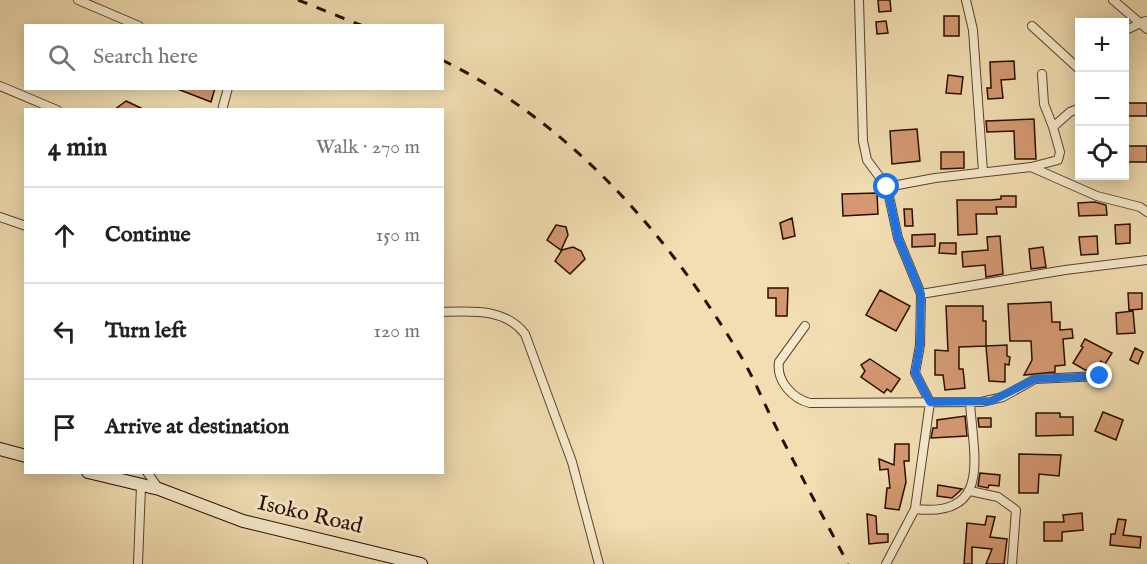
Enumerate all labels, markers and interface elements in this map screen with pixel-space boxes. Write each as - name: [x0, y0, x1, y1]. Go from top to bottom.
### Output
- map controls: [1075, 18, 1129, 180]
- button: +: [1075, 18, 1129, 72]
- search box: [24, 24, 444, 90]
- icon: search: [45, 41, 78, 74]
- text: Search here: [93, 43, 198, 71]
- button: −: [1075, 72, 1129, 126]
- button: locate: [1075, 126, 1129, 180]
- text: 4 min: [48, 131, 107, 164]
- text: Walk · 270 m: [316, 135, 420, 160]
- route start: [873, 173, 899, 199]
- icon: ahead: [48, 219, 81, 252]
- text: Continue: [105, 221, 191, 249]
- text: 150 m: [376, 223, 420, 248]
- icon: left: [48, 315, 81, 348]
- text: Turn left: [105, 317, 187, 345]
- text: 120 m: [374, 319, 420, 344]
- route end: [1086, 362, 1112, 388]
- icon: arrive: [48, 411, 81, 444]
- text: Arrive at destination: [105, 413, 289, 441]
- street label: Isoko Road: [255, 489, 366, 541]

